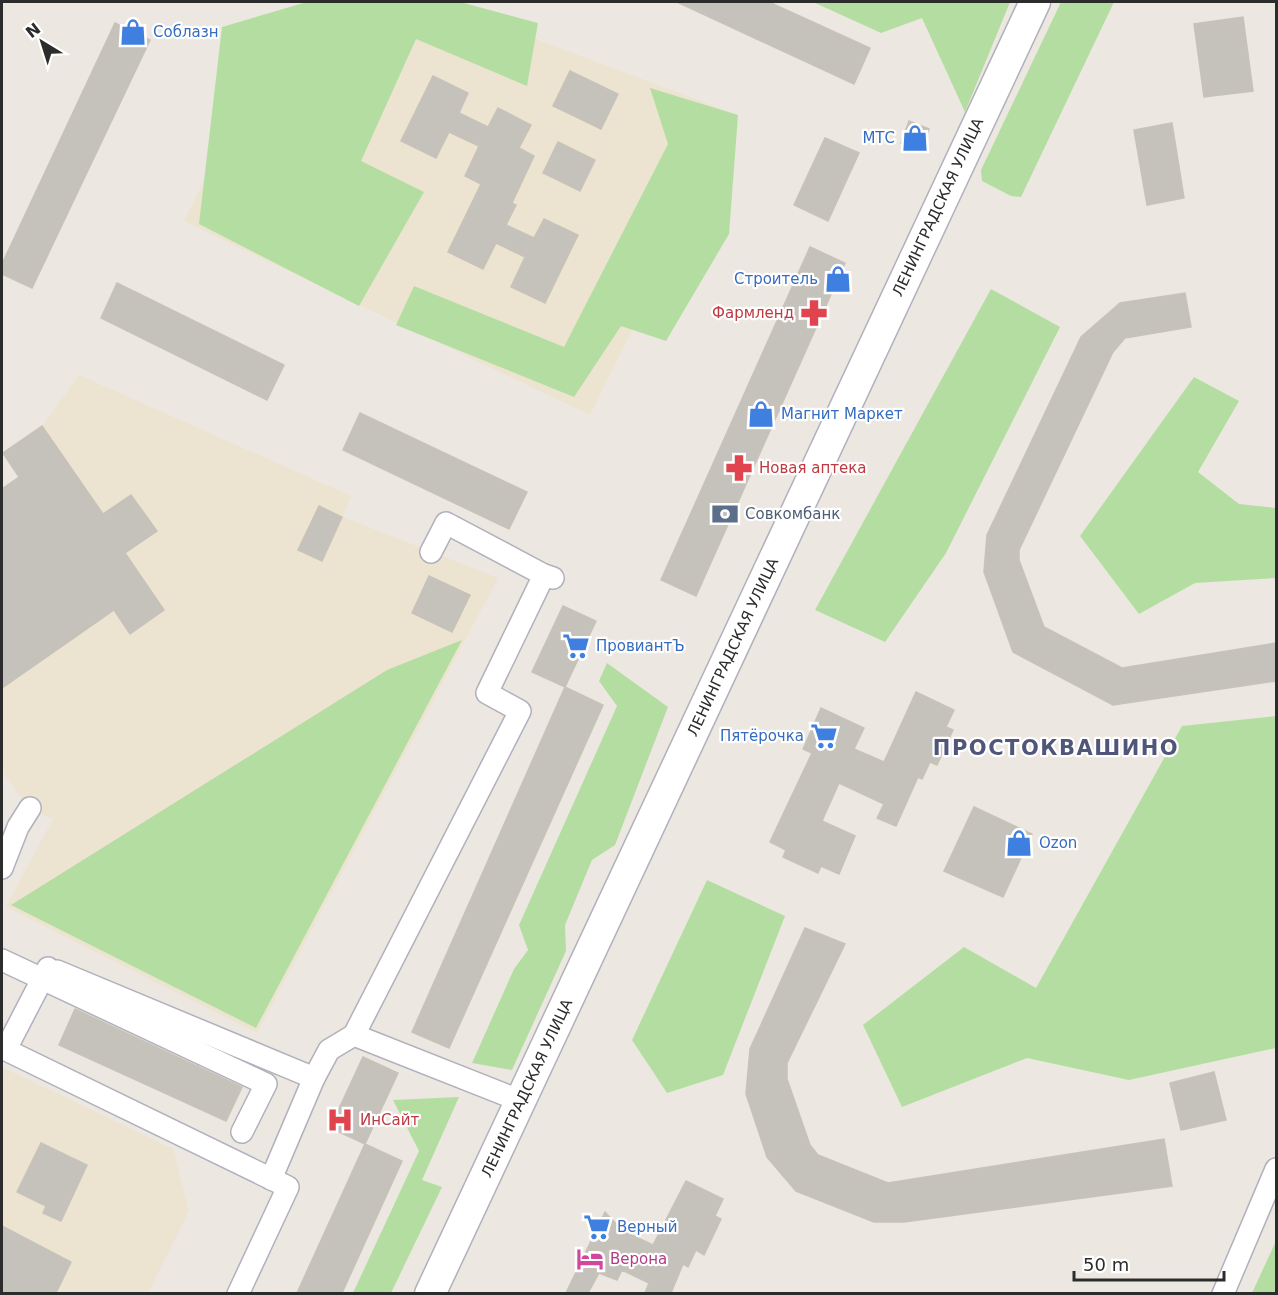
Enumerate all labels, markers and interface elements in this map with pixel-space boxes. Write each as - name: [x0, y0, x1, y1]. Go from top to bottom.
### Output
- north arrow: [12, 12, 72, 72]
- shop icon: Соблазн: [118, 17, 148, 47]
- text: N: [22, 19, 44, 42]
- place label: Соблазн: [153, 23, 218, 41]
- street label: ЛЕНИНГРАДСКАЯ УЛИЦА: [889, 114, 988, 299]
- shop icon: МТС: [900, 123, 930, 153]
- place label: МТС: [862, 129, 895, 147]
- shop icon: Строитель: [823, 264, 853, 294]
- place label: Строитель: [734, 270, 818, 288]
- pharmacy icon: Фармленд: [799, 298, 829, 328]
- place label: Фармленд: [712, 304, 794, 322]
- shop icon: Магнит Маркет: [746, 399, 776, 429]
- place label: Магнит Маркет: [781, 405, 903, 423]
- pharmacy icon: Новая аптека: [724, 453, 754, 483]
- place label: Новая аптека: [759, 459, 867, 477]
- bank icon: Совкомбанк: [710, 499, 740, 529]
- place label: Совкомбанк: [745, 505, 840, 523]
- street label: ЛЕНИНГРАДСКАЯ УЛИЦА: [684, 554, 783, 739]
- supermarket icon: ПровиантЪ: [561, 631, 591, 661]
- place label: ПровиантЪ: [596, 637, 685, 655]
- supermarket icon: Пятёрочка: [809, 721, 839, 751]
- place label: Пятёрочка: [720, 727, 804, 745]
- district label: ПРОСТОКВАШИНО: [933, 736, 1179, 760]
- shop icon: Ozon: [1004, 828, 1034, 858]
- place label: Ozon: [1039, 834, 1077, 852]
- street label: ЛЕНИНГРАДСКАЯ УЛИЦА: [478, 995, 577, 1180]
- hospital icon: ИнСайт: [325, 1105, 355, 1135]
- place label: ИнСайт: [360, 1111, 419, 1129]
- supermarket icon: Верный: [582, 1212, 612, 1242]
- place label: Верный: [617, 1218, 677, 1236]
- hotel icon: Верона: [575, 1244, 605, 1274]
- scale bar: [1074, 1244, 1224, 1282]
- place label: Верона: [610, 1250, 667, 1268]
- text: 50 m: [1083, 1254, 1129, 1275]

